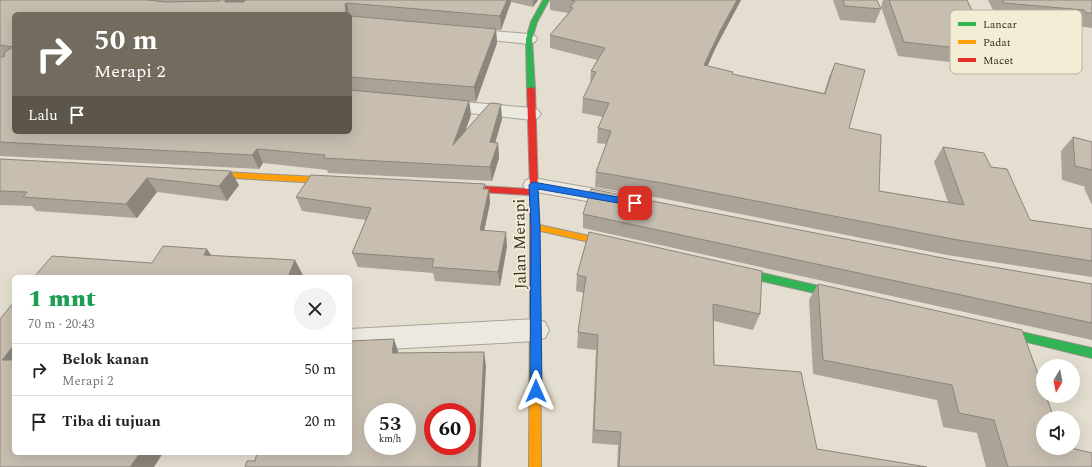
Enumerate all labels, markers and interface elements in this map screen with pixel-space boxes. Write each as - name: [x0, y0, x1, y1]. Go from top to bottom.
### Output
- legend: [950, 10, 1082, 74]
- text: Lancar: [983, 16, 1017, 33]
- text: 50 m: [94, 19, 158, 62]
- icon: right: [28, 28, 80, 80]
- text: Padat: [983, 34, 1011, 51]
- text: Macet: [983, 52, 1014, 69]
- text: Merapi 2: [94, 58, 165, 85]
- text: Lalu: [28, 104, 58, 127]
- icon: arrive: [66, 104, 88, 126]
- pin: [618, 186, 652, 220]
- icon: arrive: [624, 192, 646, 214]
- street label: Jalan Merapi: [507, 198, 533, 290]
- text: 1 mnt: [28, 281, 96, 317]
- button: close: [294, 288, 336, 330]
- text: 70 m · 20:43: [28, 314, 94, 334]
- text: Belok kanan: [62, 348, 149, 371]
- text: 50 m: [304, 358, 336, 381]
- icon: right: [28, 359, 50, 381]
- north arrow: [1036, 359, 1080, 403]
- map controls: [1036, 359, 1080, 455]
- position arrow: [515, 370, 557, 412]
- text: Merapi 2: [62, 371, 114, 391]
- speed limit sign: 60: [424, 403, 476, 455]
- text: 53: [379, 409, 401, 439]
- text: Tiba di tujuan: [62, 410, 161, 433]
- text: 20 m: [304, 410, 336, 433]
- icon: arrive: [28, 411, 50, 433]
- button: sound: [1036, 411, 1080, 455]
- text: km/h: [379, 431, 401, 447]

